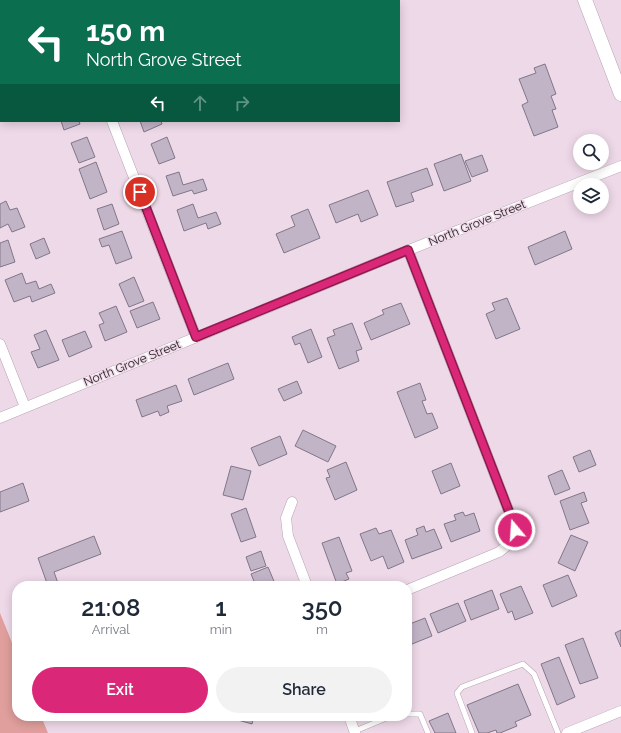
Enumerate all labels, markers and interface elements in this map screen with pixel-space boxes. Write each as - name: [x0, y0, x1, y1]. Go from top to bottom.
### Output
- text: 150 m: [86, 15, 165, 48]
- icon: left: [20, 16, 72, 68]
- text: North Grove Street: [86, 49, 242, 70]
- icon: left: [147, 92, 169, 114]
- icon: ahead: [189, 92, 211, 114]
- icon: right: [231, 92, 253, 114]
- map controls: [573, 134, 609, 214]
- button: search: [573, 134, 609, 170]
- pin: [123, 175, 157, 209]
- button: layers: [573, 178, 609, 214]
- icon: arrive: [129, 181, 151, 203]
- street label: North Grove Street: [426, 197, 528, 249]
- street label: North Grove Street: [81, 337, 183, 389]
- position arrow: [494, 509, 536, 551]
- text: 21:08: [81, 593, 140, 622]
- text: 1: [215, 593, 227, 622]
- text: 350: [301, 593, 343, 622]
- text: Arrival: [92, 622, 130, 637]
- text: min: [210, 622, 232, 637]
- text: m: [316, 622, 328, 637]
- button: Exit: [32, 667, 208, 713]
- button: Share: [216, 667, 392, 713]

